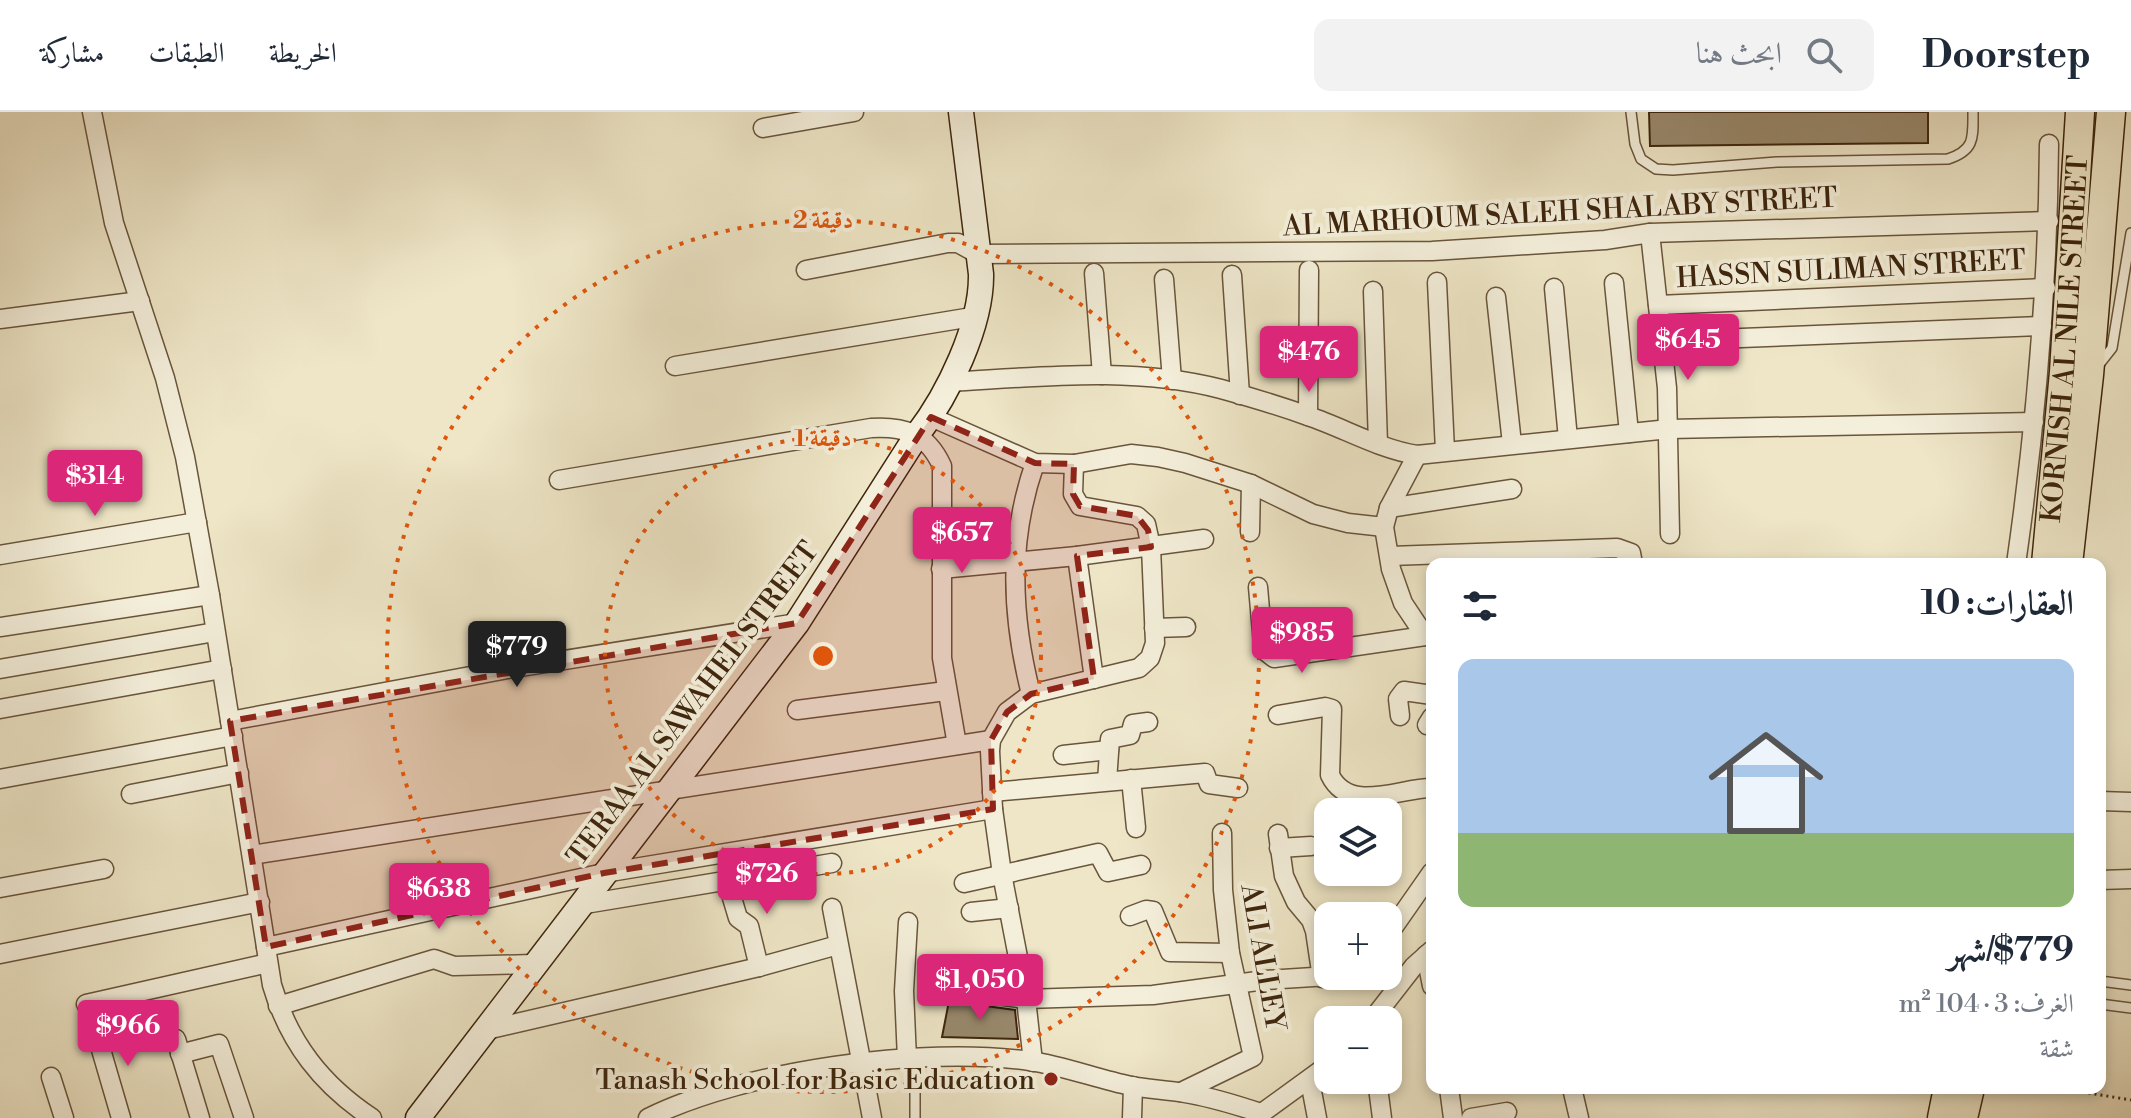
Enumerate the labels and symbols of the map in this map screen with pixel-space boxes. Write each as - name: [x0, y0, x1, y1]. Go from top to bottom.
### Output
- street label: KORNISH AL NILE STREET: [2034, 154, 2096, 524]
- street label: AL MARHOUM SALEH SHALABY STREET: [1281, 180, 1838, 245]
- text: 2 دقيقة: [793, 206, 853, 236]
- street label: HASSN SULIMAN STREET: [1675, 243, 2027, 296]
- pin: $645: [1641, 314, 1735, 382]
- pin: $476: [1262, 326, 1356, 394]
- text: 1 دقيقة: [794, 424, 852, 454]
- pin: $314: [48, 450, 142, 518]
- pin: $657: [915, 507, 1009, 575]
- street label: TERAA AL SAWAHEL STREET: [560, 535, 827, 873]
- pin: $985: [1255, 607, 1349, 675]
- pin: $779: [470, 621, 564, 689]
- centre of rings: [809, 642, 837, 670]
- pin: $726: [720, 848, 814, 916]
- pin: $638: [392, 863, 486, 931]
- street label: ALI ALLEY: [1232, 880, 1293, 1035]
- pin: $1,050: [915, 954, 1045, 1022]
- pin: $966: [81, 1000, 175, 1068]
- place label: Tanash School for Basic Education: [595, 1063, 1035, 1098]
- marker: Tanash School for Basic Education: [1042, 1070, 1060, 1088]

